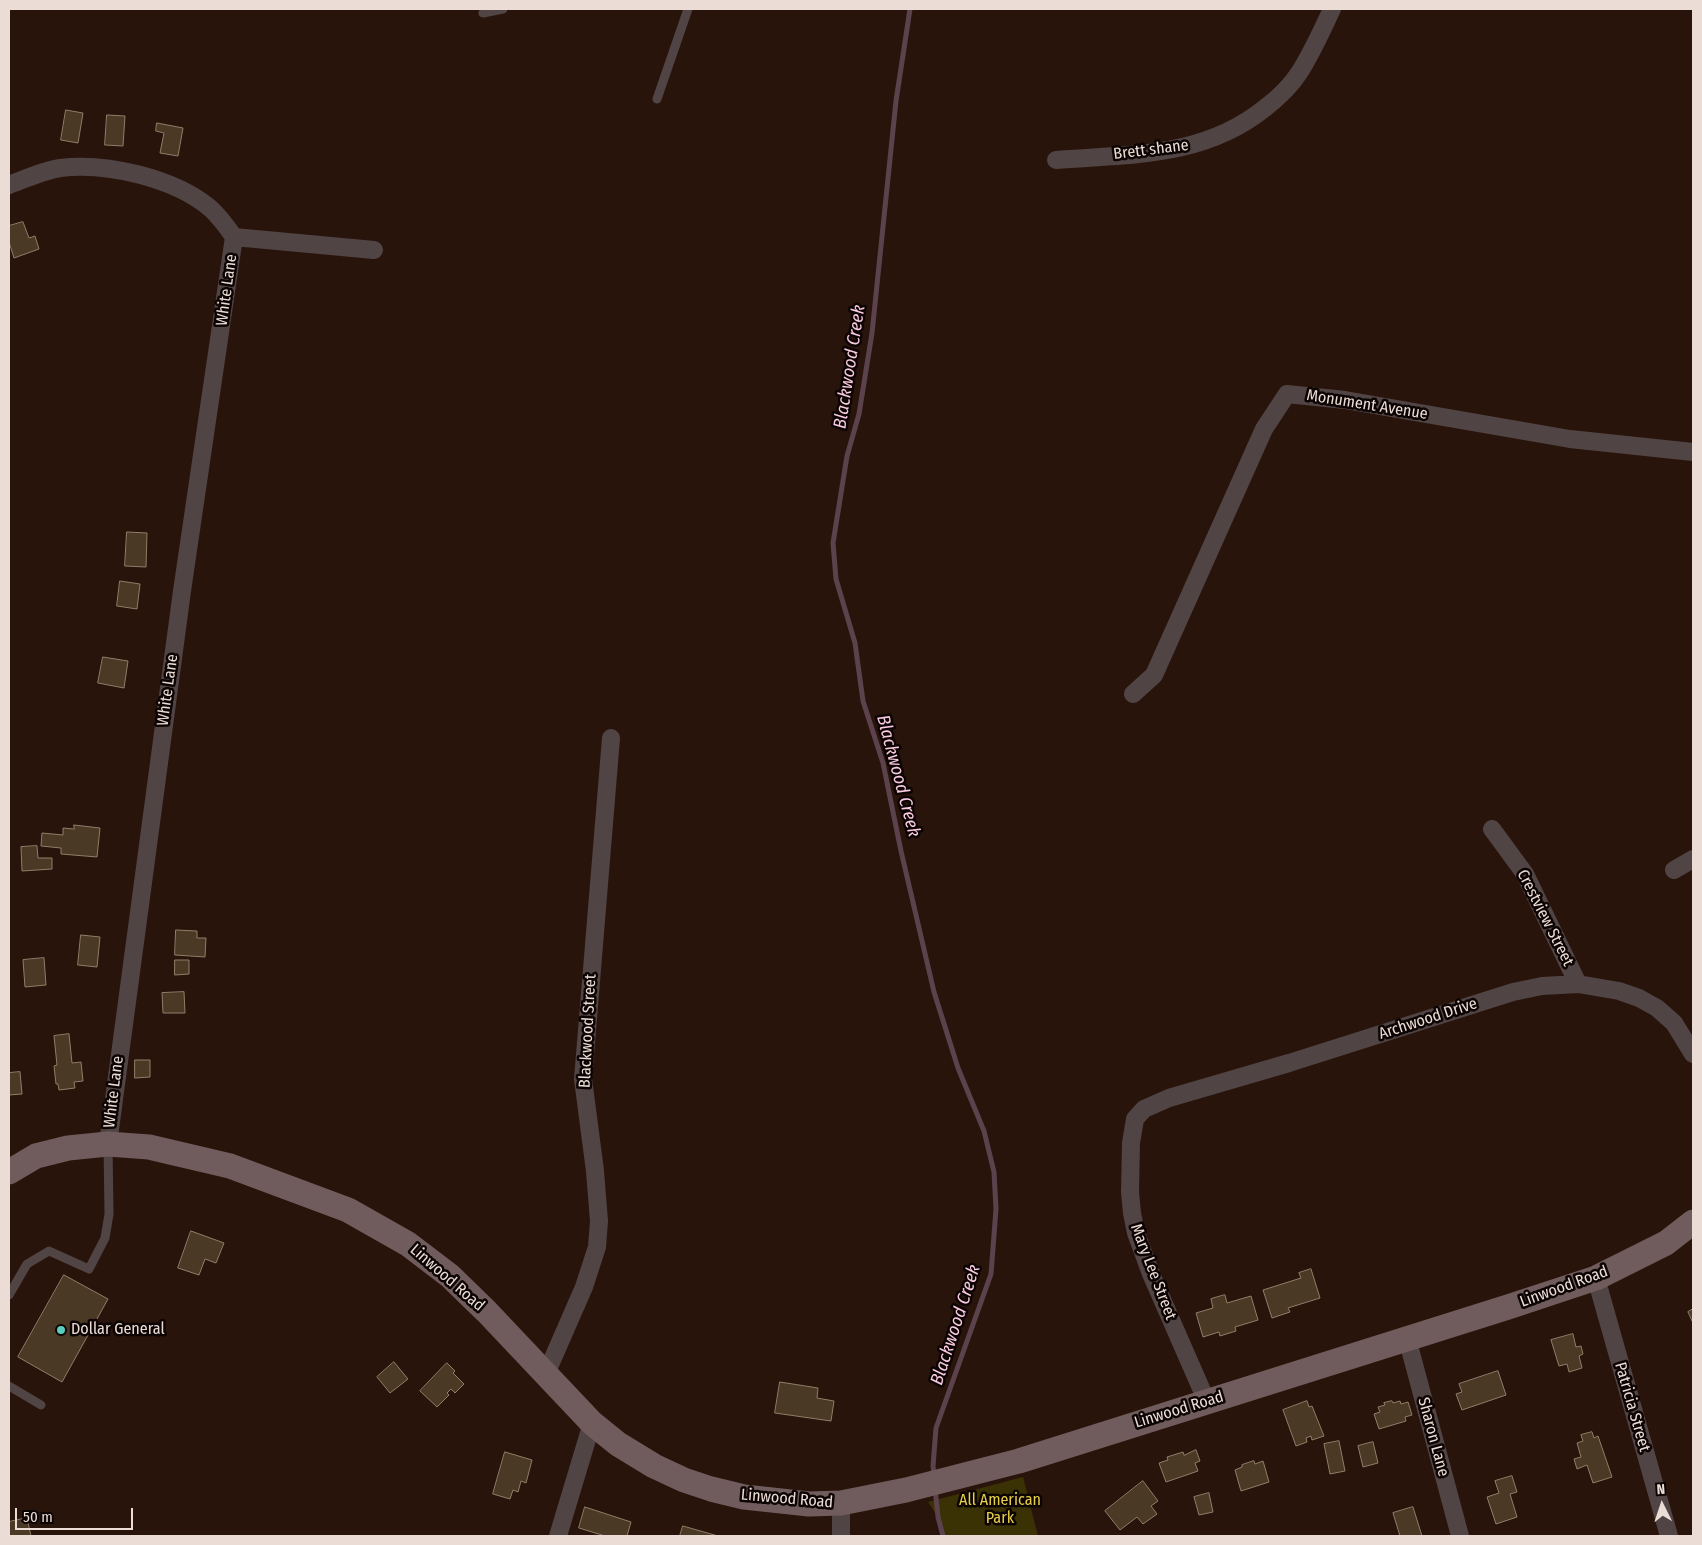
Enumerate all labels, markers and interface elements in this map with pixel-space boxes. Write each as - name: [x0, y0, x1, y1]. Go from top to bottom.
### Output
- street label: Brett shane: [1112, 136, 1190, 164]
- street label: White Lane: [212, 253, 242, 327]
- water label: Blackwood Creek: [830, 303, 870, 431]
- street label: Monument Avenue: [1305, 386, 1429, 424]
- street label: White Lane: [153, 653, 183, 727]
- water label: Blackwood Creek: [871, 713, 925, 839]
- street label: Crestview Street: [1512, 867, 1578, 969]
- street label: Blackwood Street: [575, 974, 601, 1088]
- street label: Archwood Drive: [1376, 994, 1480, 1044]
- street label: White Lane: [100, 1055, 128, 1129]
- street label: Mary Lee Street: [1126, 1221, 1180, 1323]
- street label: Linwood Road: [406, 1240, 488, 1316]
- water label: Blackwood Creek: [926, 1262, 986, 1388]
- street label: Linwood Road: [1517, 1262, 1611, 1312]
- place label: Dollar General: [71, 1320, 165, 1340]
- marker: Dollar General: [55, 1324, 67, 1336]
- street label: Patricia Street: [1610, 1360, 1654, 1454]
- street label: Linwood Road: [1132, 1387, 1226, 1433]
- street label: Sharon Lane: [1413, 1395, 1453, 1479]
- north arrow: [1637, 1480, 1687, 1530]
- text: N: [1656, 1481, 1666, 1498]
- street label: Linwood Road: [740, 1485, 834, 1513]
- park label: All American Park: [959, 1491, 1041, 1529]
- scale bar: [18, 1498, 135, 1530]
- text: 50 m: [23, 1508, 53, 1526]

